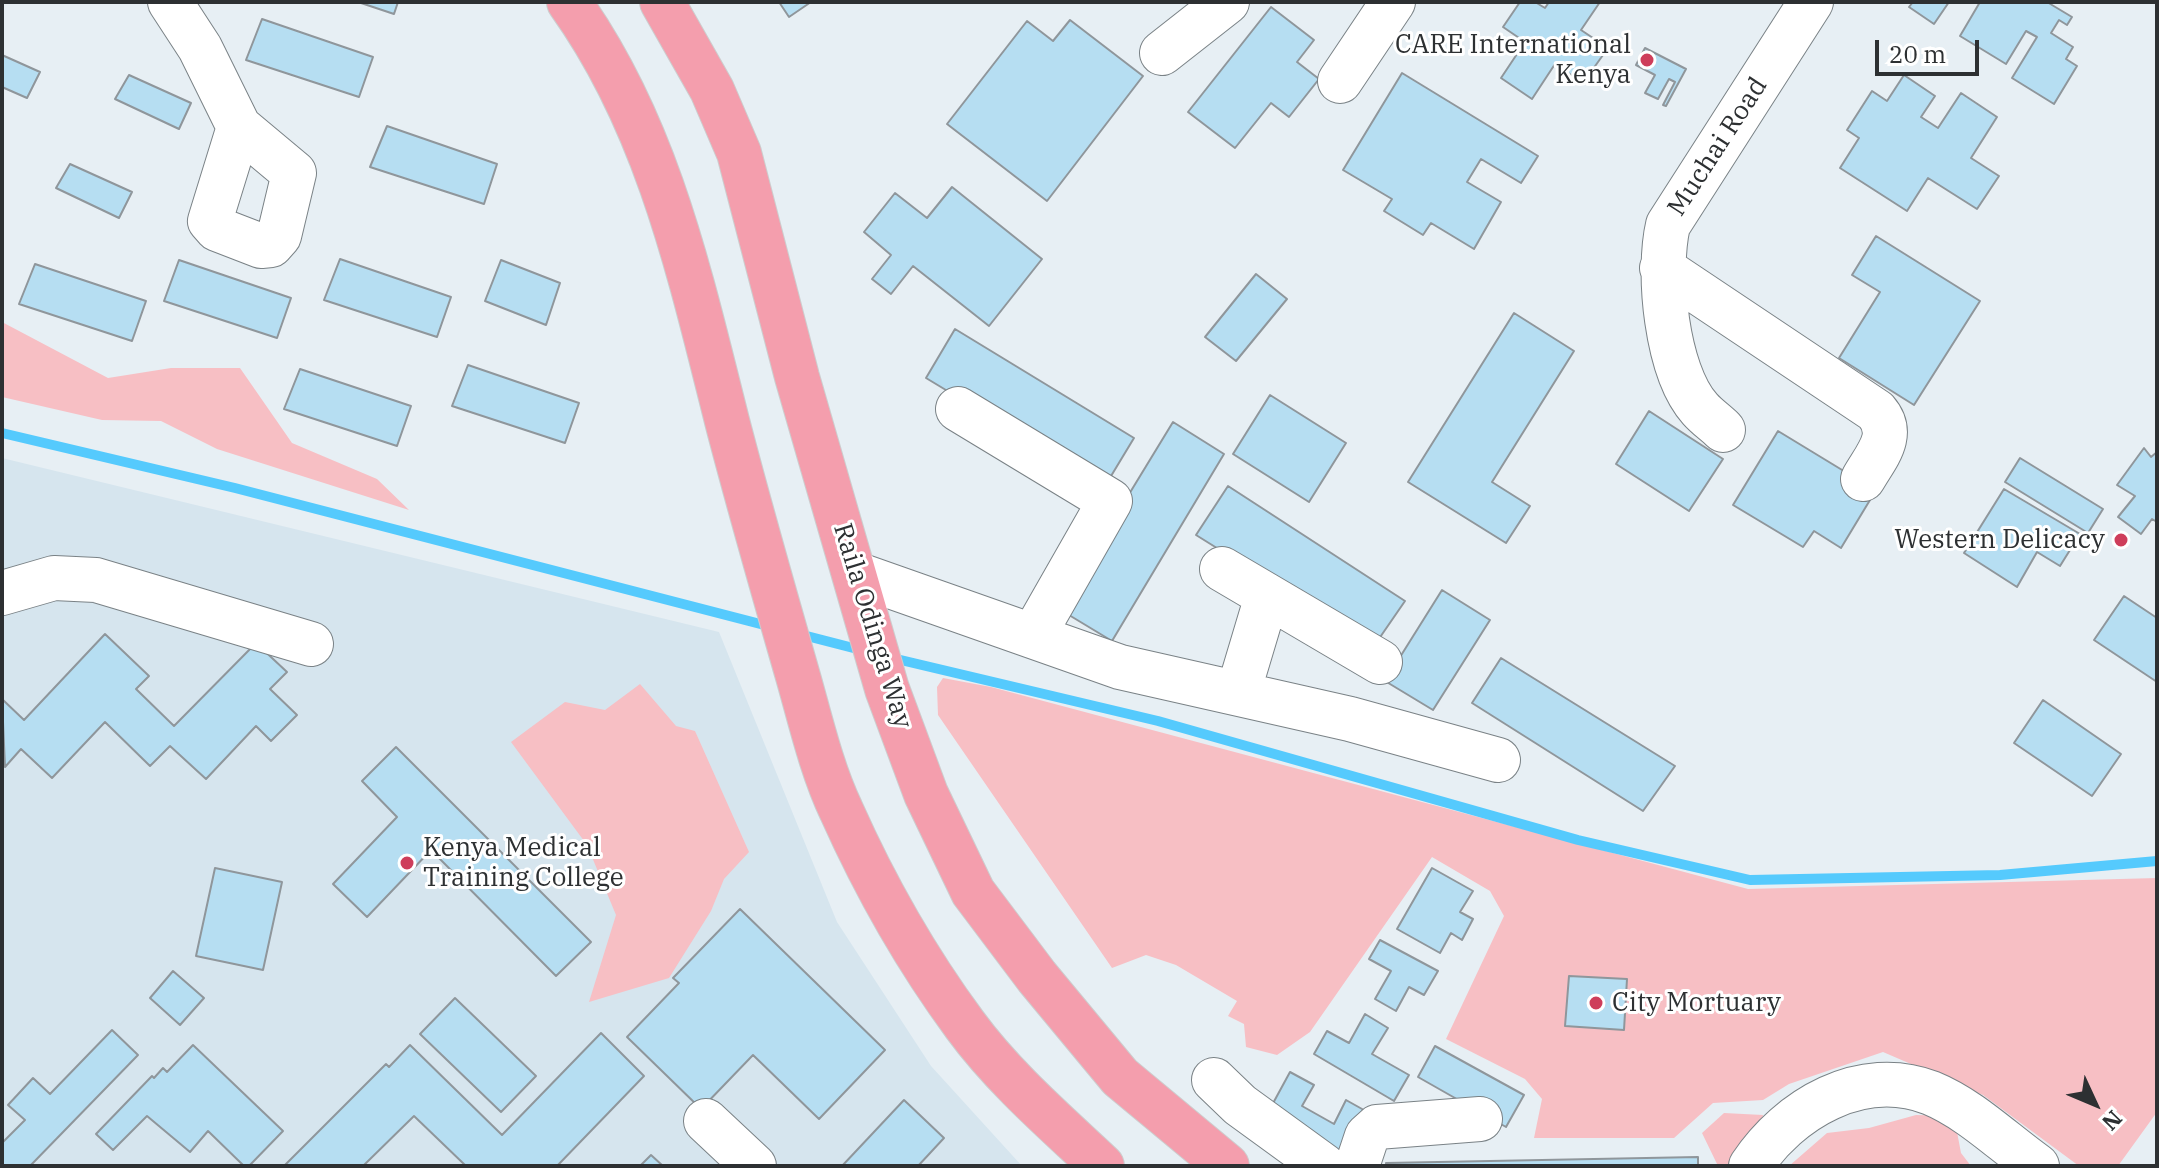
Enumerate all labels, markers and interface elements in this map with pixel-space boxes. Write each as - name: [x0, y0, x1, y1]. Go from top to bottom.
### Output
- scale bar: [1879, 24, 1983, 74]
- place label: CARE International Kenya: [1395, 29, 1631, 90]
- text: 20 m: [1889, 38, 1946, 70]
- marker: CARE International Kenya: [1638, 51, 1656, 69]
- street label: Muchai Road: [1662, 72, 1774, 222]
- street label: Raila Odinga Way: [826, 520, 918, 732]
- place label: Western Delicacy: [1894, 524, 2105, 556]
- marker: Western Delicacy: [2112, 531, 2130, 549]
- place label: Kenya Medical Training College: [423, 832, 624, 894]
- marker: Kenya Medical Training College: [398, 854, 416, 872]
- place label: City Mortuary: [1612, 987, 1781, 1019]
- marker: City Mortuary: [1587, 994, 1605, 1012]
- north arrow: [2055, 1064, 2135, 1144]
- text: N: [2096, 1105, 2129, 1137]

